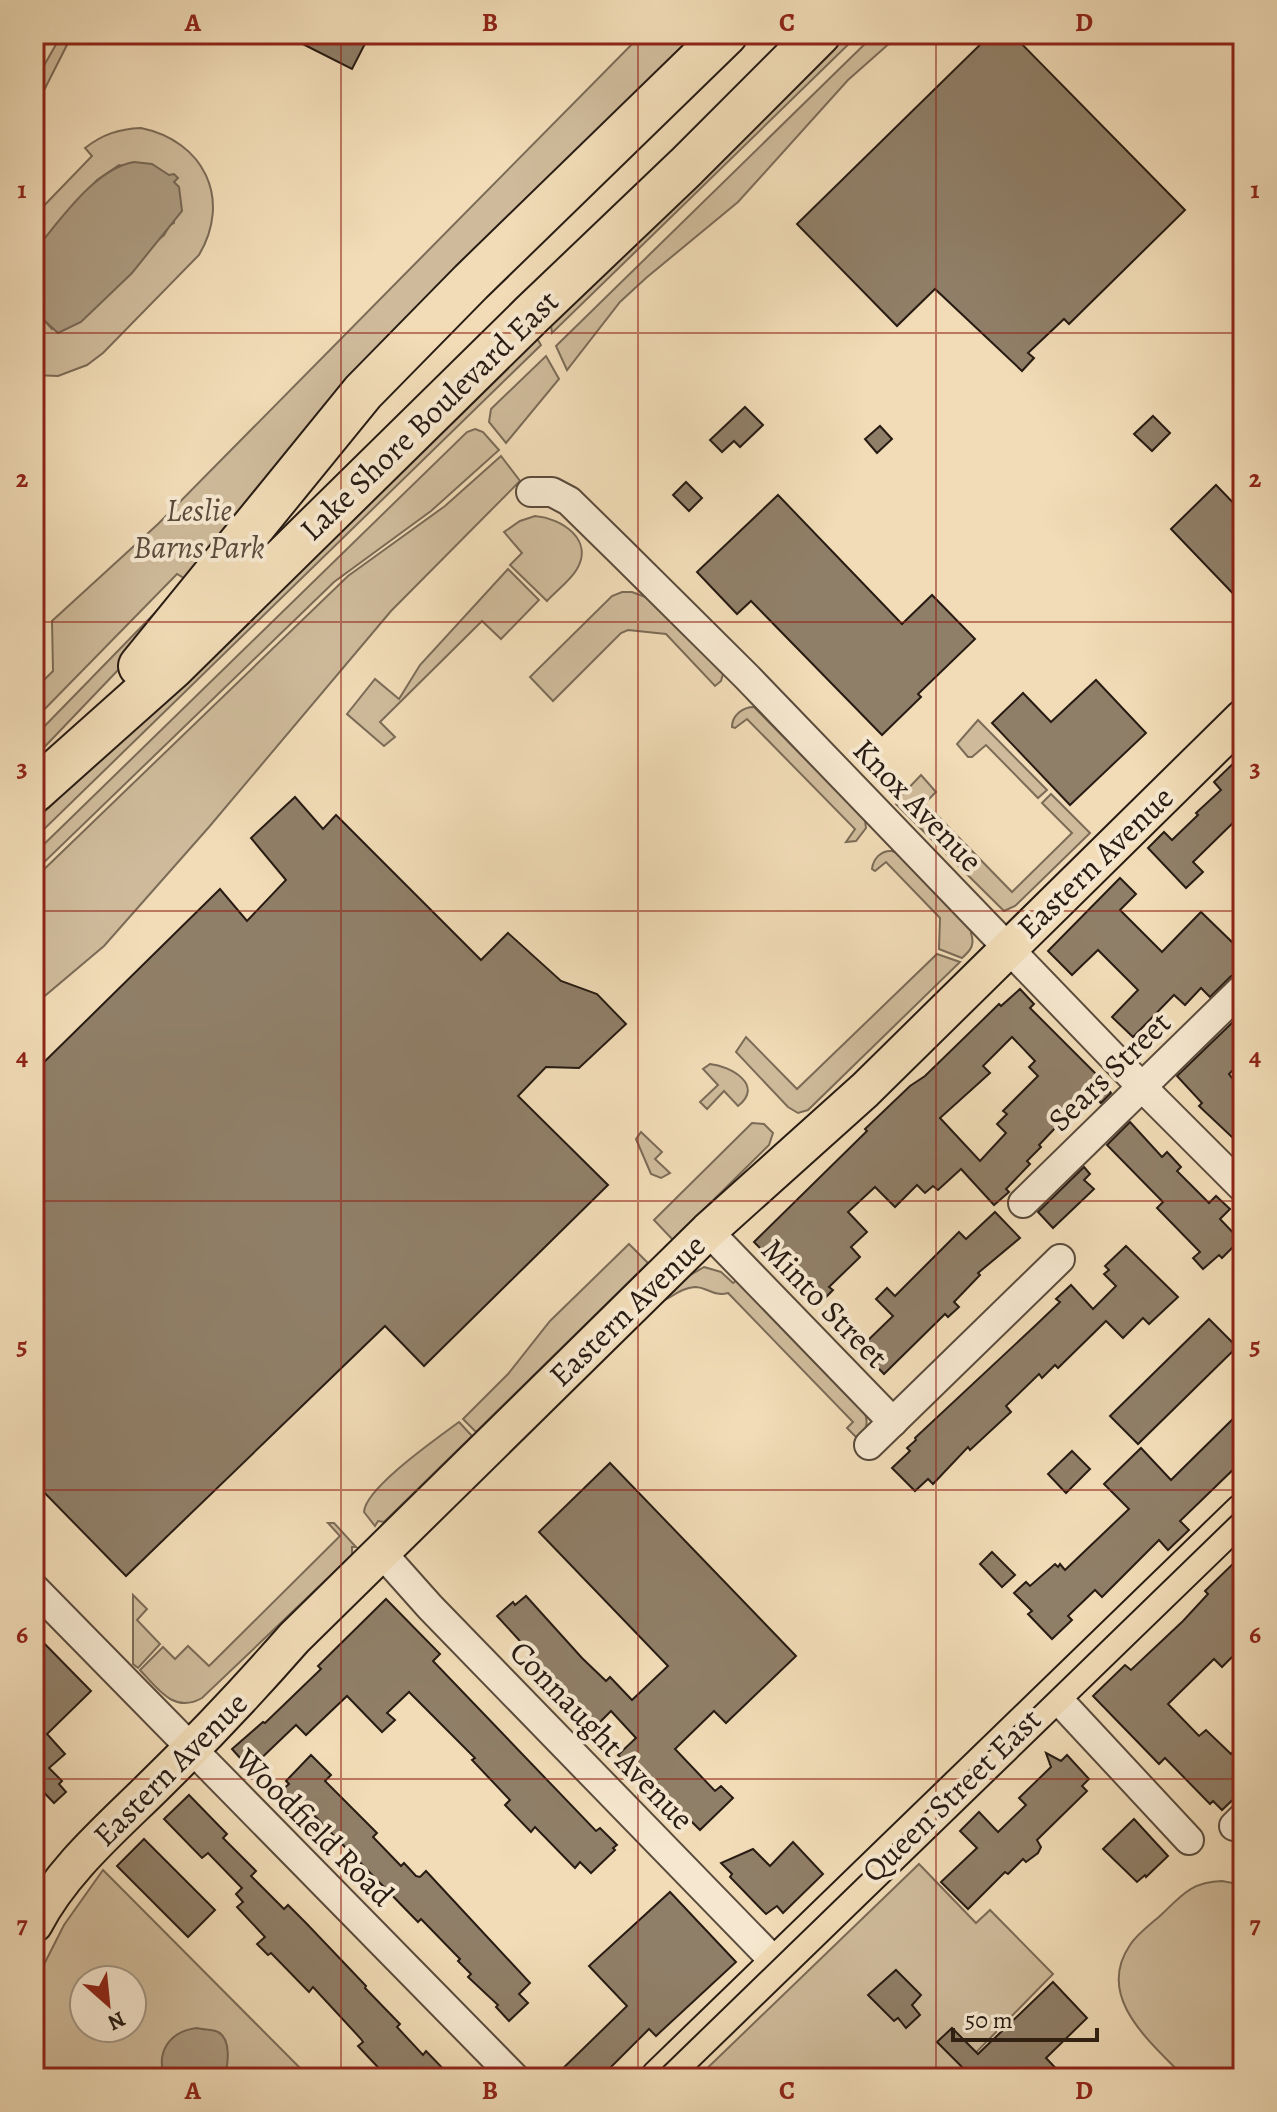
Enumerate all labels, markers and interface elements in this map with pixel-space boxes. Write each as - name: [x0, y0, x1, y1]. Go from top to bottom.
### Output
- text: A: [184, 5, 202, 40]
- text: B: [482, 5, 498, 40]
- text: C: [779, 5, 795, 40]
- text: D: [1075, 5, 1093, 40]
- text: 1: [17, 172, 27, 207]
- text: 1: [1250, 172, 1260, 207]
- street label: Lake Shore Boulevard East: [290, 280, 568, 550]
- text: 2: [16, 461, 29, 496]
- text: 2: [1249, 461, 1262, 496]
- park label: Leslie Barns Park: [133, 488, 265, 569]
- street label: Knox Avenue: [843, 729, 993, 881]
- text: 3: [16, 750, 28, 785]
- text: 3: [1249, 750, 1261, 785]
- street label: Eastern Avenue: [1007, 776, 1183, 948]
- street label: Sears Street: [1038, 1001, 1180, 1141]
- text: 4: [16, 1039, 28, 1074]
- text: 4: [1249, 1039, 1261, 1074]
- street label: Eastern Avenue: [539, 1224, 715, 1396]
- street label: Minto Street: [752, 1228, 898, 1378]
- text: 5: [16, 1328, 28, 1363]
- text: 5: [1249, 1328, 1261, 1363]
- text: 6: [16, 1617, 28, 1652]
- text: 6: [1249, 1617, 1261, 1652]
- street label: Connaught Avenue: [500, 1631, 704, 1839]
- street label: Eastern Avenue: [83, 1682, 257, 1856]
- street label: Queen Street East: [852, 1698, 1050, 1892]
- street label: Woodfield Road: [225, 1737, 405, 1917]
- text: 7: [16, 1907, 28, 1942]
- text: 7: [1249, 1907, 1261, 1942]
- north arrow: [68, 1964, 148, 2044]
- scale bar: [953, 1992, 1097, 2042]
- text: N: [103, 2004, 131, 2038]
- text: 50 m: [965, 2004, 1013, 2036]
- text: A: [184, 2073, 202, 2108]
- text: B: [482, 2073, 498, 2108]
- text: C: [779, 2073, 795, 2108]
- text: D: [1075, 2073, 1093, 2108]

